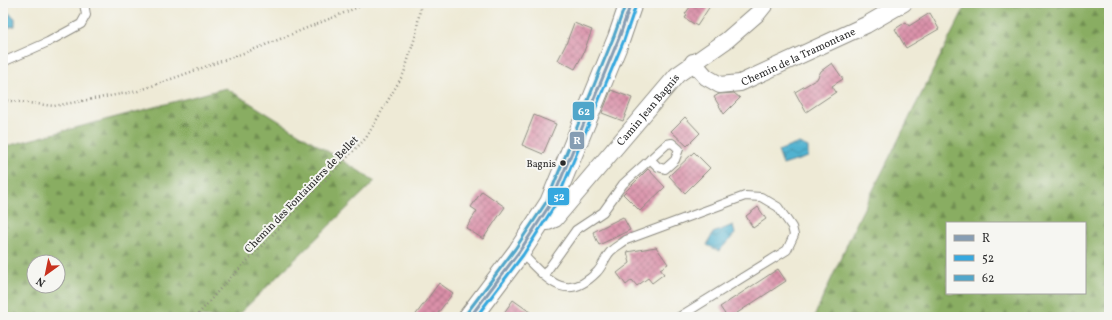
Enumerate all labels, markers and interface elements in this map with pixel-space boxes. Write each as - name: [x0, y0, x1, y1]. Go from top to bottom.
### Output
- street label: Chemin de la Tramontane: [739, 25, 858, 90]
- street label: Camin Jean Bagnis: [614, 71, 684, 150]
- line badge: 62: [572, 101, 595, 121]
- text: 62: [578, 105, 590, 120]
- line badge: R: [569, 131, 585, 150]
- street label: Chemin des Fontainiers de Bellet: [242, 133, 362, 257]
- text: R: [573, 134, 581, 149]
- place label: Bagnis: [526, 157, 556, 171]
- marker: Bagnis: [558, 158, 568, 168]
- line badge: 52: [547, 187, 570, 206]
- text: 52: [553, 190, 565, 205]
- legend: [946, 222, 1086, 294]
- text: R: [982, 231, 990, 247]
- text: 52: [982, 251, 994, 267]
- north arrow: [26, 254, 66, 294]
- text: 62: [982, 271, 995, 287]
- text: N: [34, 273, 49, 290]

